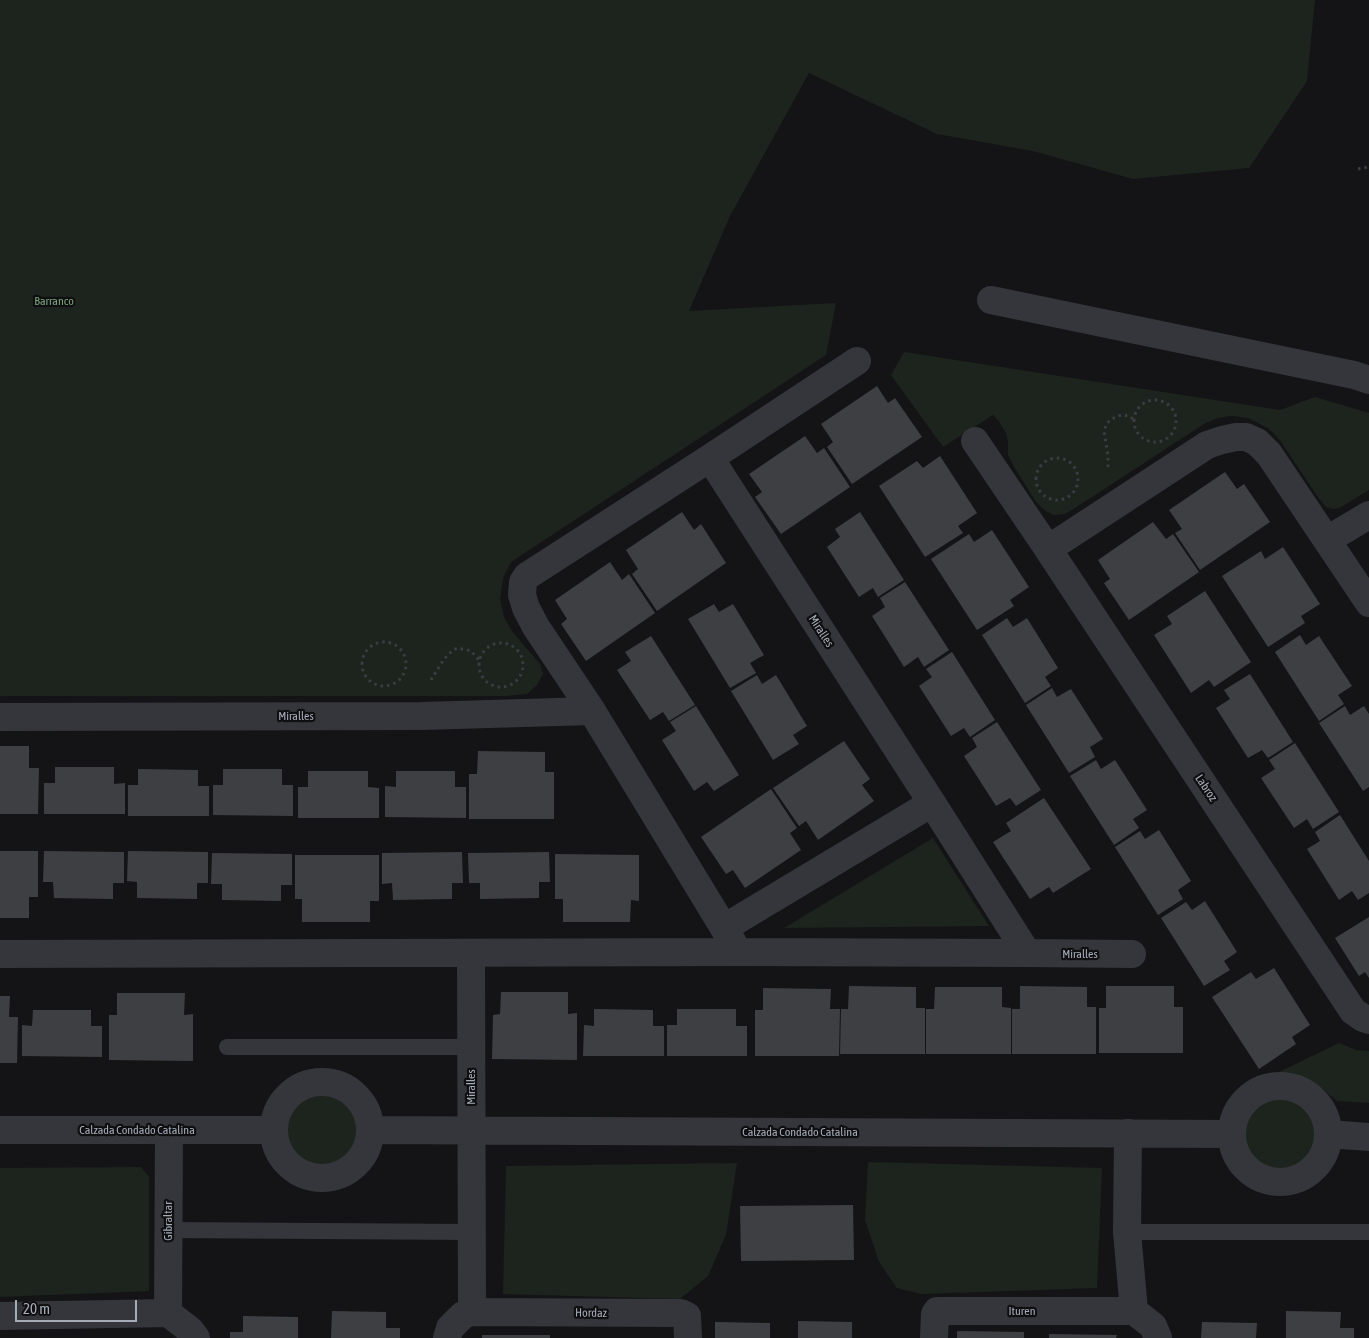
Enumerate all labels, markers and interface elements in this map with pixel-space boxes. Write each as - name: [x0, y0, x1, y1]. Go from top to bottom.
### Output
- park label: Barranco: [34, 294, 74, 308]
- street label: Miralles: [805, 612, 837, 650]
- street label: Miralles: [278, 709, 314, 723]
- street label: Labroz: [1192, 772, 1220, 804]
- street label: Miralles: [1062, 947, 1098, 961]
- street label: Miralles: [464, 1069, 478, 1105]
- street label: Calzada Condado Catalina: [79, 1123, 195, 1137]
- street label: Calzada Condado Catalina: [742, 1125, 858, 1139]
- street label: Gibraltar: [161, 1201, 175, 1241]
- scale bar: [18, 1290, 140, 1322]
- text: 20 m: [23, 1300, 50, 1317]
- street label: Ituren: [1008, 1304, 1036, 1318]
- street label: Hordaz: [575, 1306, 607, 1320]

